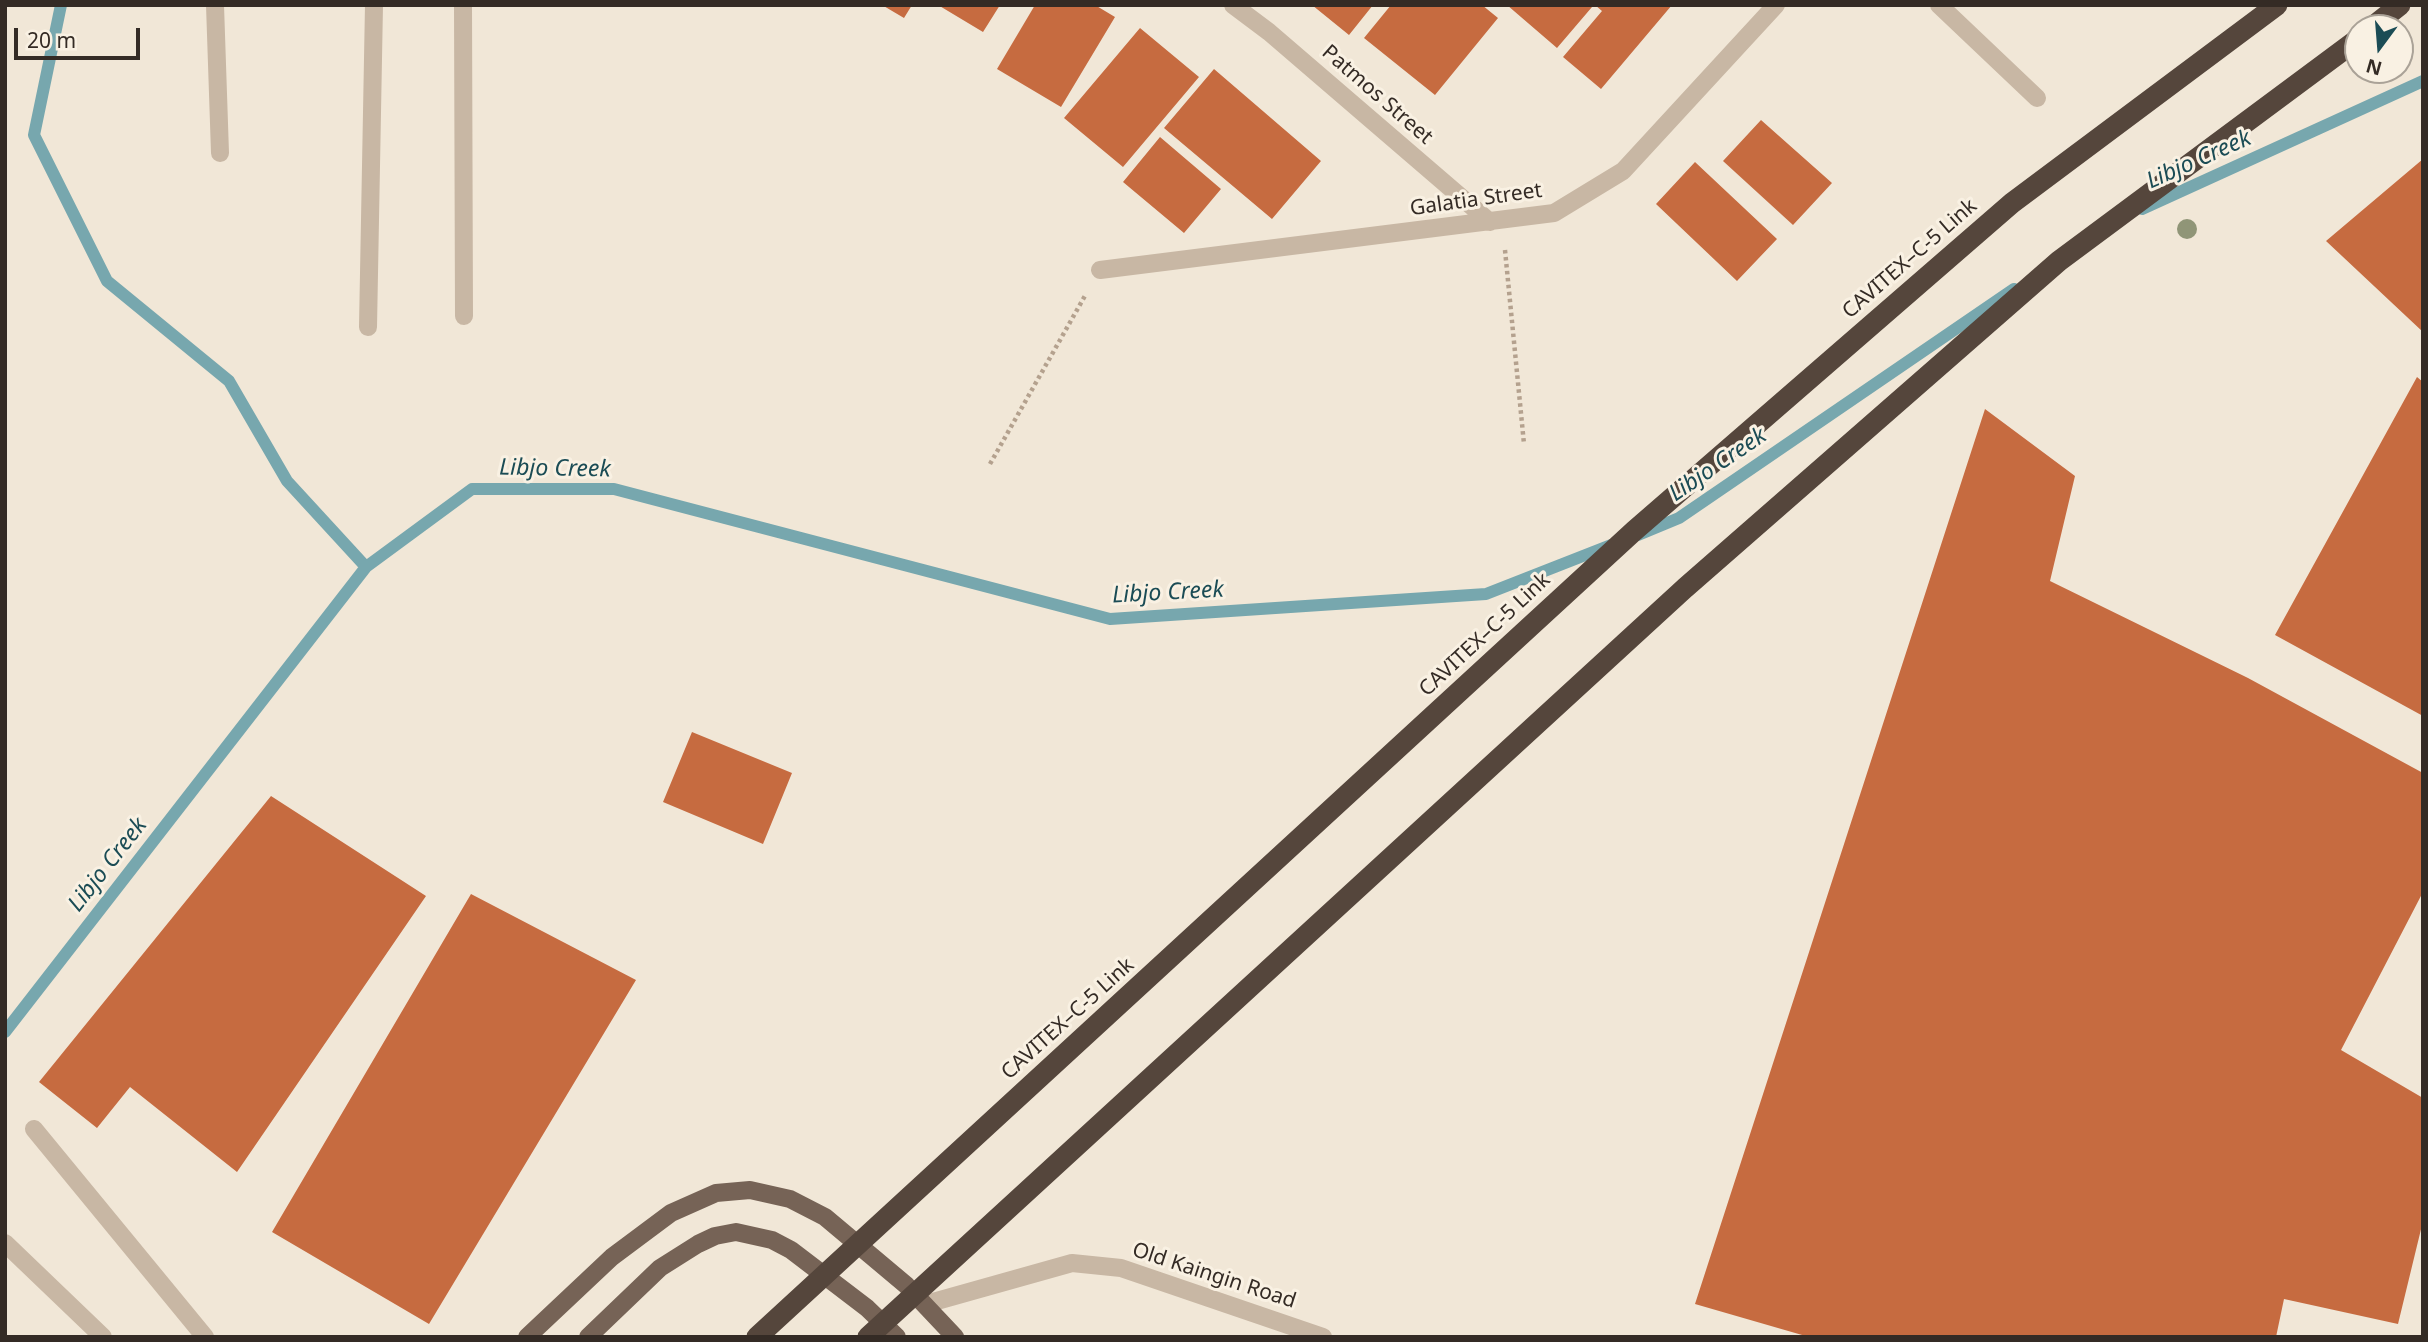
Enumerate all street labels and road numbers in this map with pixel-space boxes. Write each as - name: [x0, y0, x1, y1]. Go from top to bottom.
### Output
- street label: Patmos Street: [1316, 40, 1438, 150]
- street label: Galatia Street: [1408, 178, 1544, 222]
- street label: CAVITEX–C-5 Link: [1838, 194, 1982, 324]
- street label: CAVITEX–C-5 Link: [1414, 568, 1556, 702]
- street label: CAVITEX–C-5 Link: [996, 953, 1140, 1085]
- street label: Old Kaingin Road: [1129, 1238, 1299, 1314]

